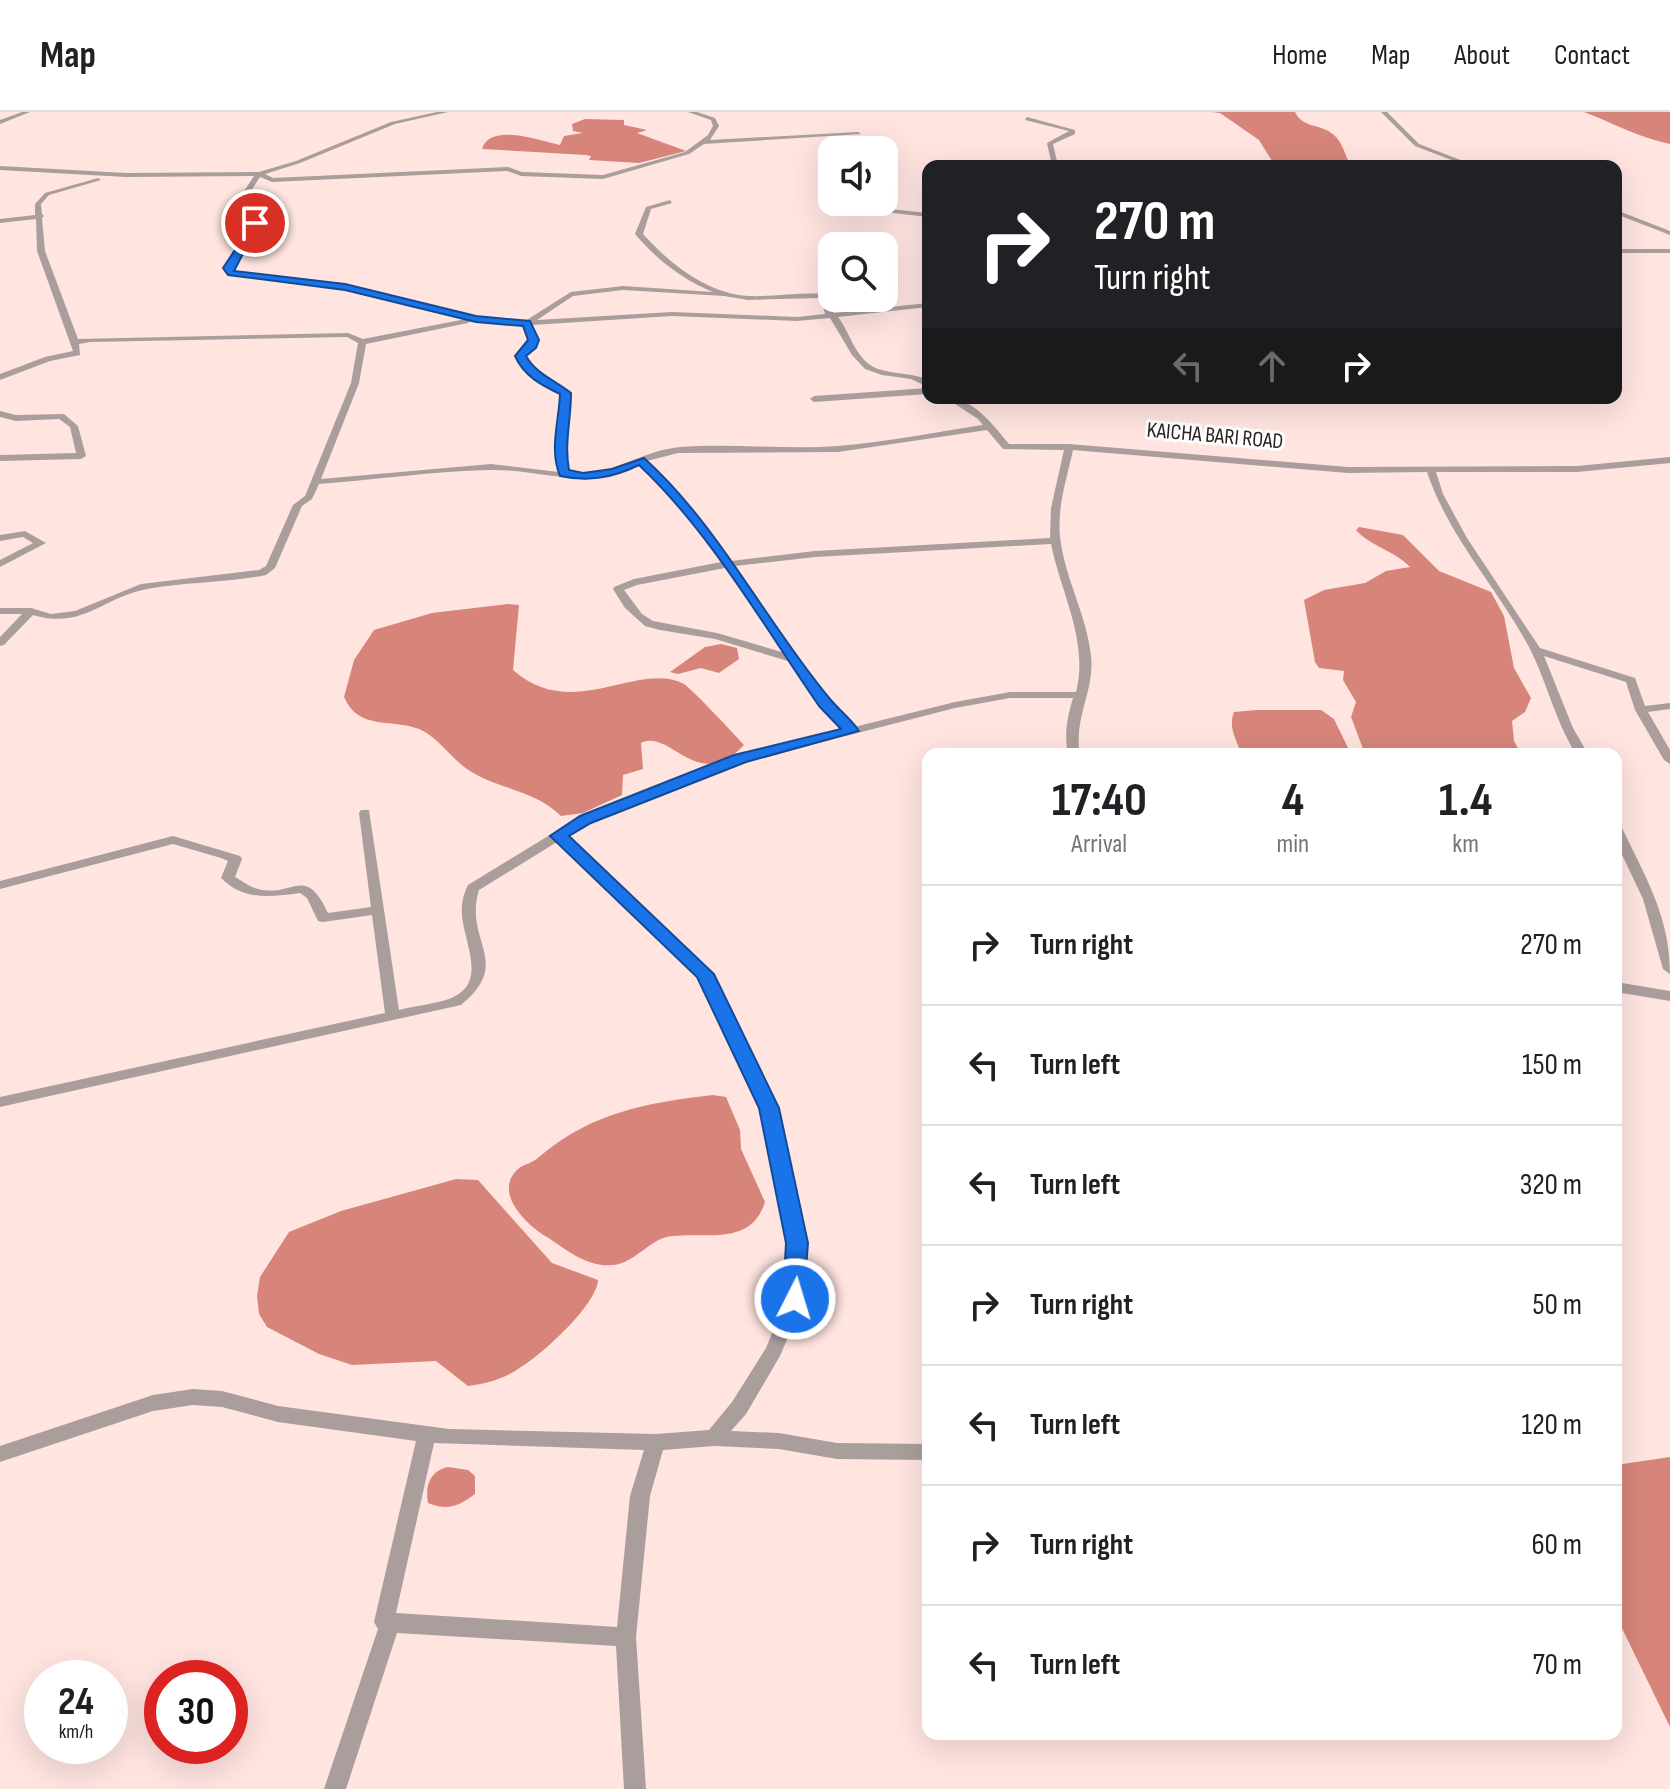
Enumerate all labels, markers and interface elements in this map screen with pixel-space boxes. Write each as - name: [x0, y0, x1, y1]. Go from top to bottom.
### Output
- text: Map: [40, 33, 96, 78]
- text: Home: [1272, 39, 1327, 72]
- text: Map: [1371, 39, 1410, 72]
- text: About: [1454, 39, 1510, 72]
- text: Contact: [1554, 39, 1630, 72]
- map controls: [818, 136, 898, 312]
- button: sound: [818, 136, 898, 216]
- pin: [221, 189, 289, 257]
- text: 270 m: [1094, 189, 1215, 256]
- icon: right: [962, 192, 1066, 296]
- icon: arrive: [233, 201, 277, 245]
- button: search: [818, 232, 898, 312]
- text: Turn right: [1094, 257, 1211, 300]
- icon: left: [1166, 344, 1210, 388]
- icon: ahead: [1250, 344, 1294, 388]
- icon: right: [1334, 344, 1378, 388]
- street label: KAICHA BARI ROAD: [1146, 417, 1284, 455]
- text: 17:40: [1052, 772, 1147, 829]
- text: 4: [1282, 772, 1304, 829]
- text: 1.4: [1439, 772, 1492, 829]
- text: Arrival: [1071, 829, 1127, 860]
- text: min: [1276, 829, 1309, 860]
- text: km: [1452, 829, 1479, 860]
- icon: right: [962, 923, 1006, 967]
- text: Turn right: [1030, 927, 1133, 963]
- text: 270 m: [1520, 927, 1582, 963]
- icon: left: [962, 1043, 1006, 1087]
- text: Turn left: [1030, 1047, 1120, 1083]
- text: 150 m: [1522, 1047, 1582, 1083]
- icon: left: [962, 1163, 1006, 1207]
- text: Turn left: [1030, 1167, 1120, 1203]
- text: 320 m: [1520, 1167, 1582, 1203]
- position arrow: [753, 1257, 837, 1341]
- icon: right: [962, 1283, 1006, 1327]
- text: Turn right: [1030, 1287, 1133, 1323]
- text: 50 m: [1533, 1287, 1582, 1323]
- icon: left: [962, 1403, 1006, 1447]
- text: Turn left: [1030, 1407, 1120, 1443]
- text: 120 m: [1521, 1407, 1582, 1443]
- icon: right: [962, 1523, 1006, 1567]
- text: Turn right: [1030, 1527, 1133, 1563]
- text: 60 m: [1531, 1527, 1582, 1563]
- icon: left: [962, 1643, 1006, 1687]
- text: Turn left: [1030, 1647, 1120, 1683]
- text: 70 m: [1533, 1647, 1582, 1683]
- speed limit sign: 30: [144, 1660, 248, 1764]
- text: 24: [58, 1678, 94, 1726]
- text: km/h: [59, 1720, 93, 1744]

